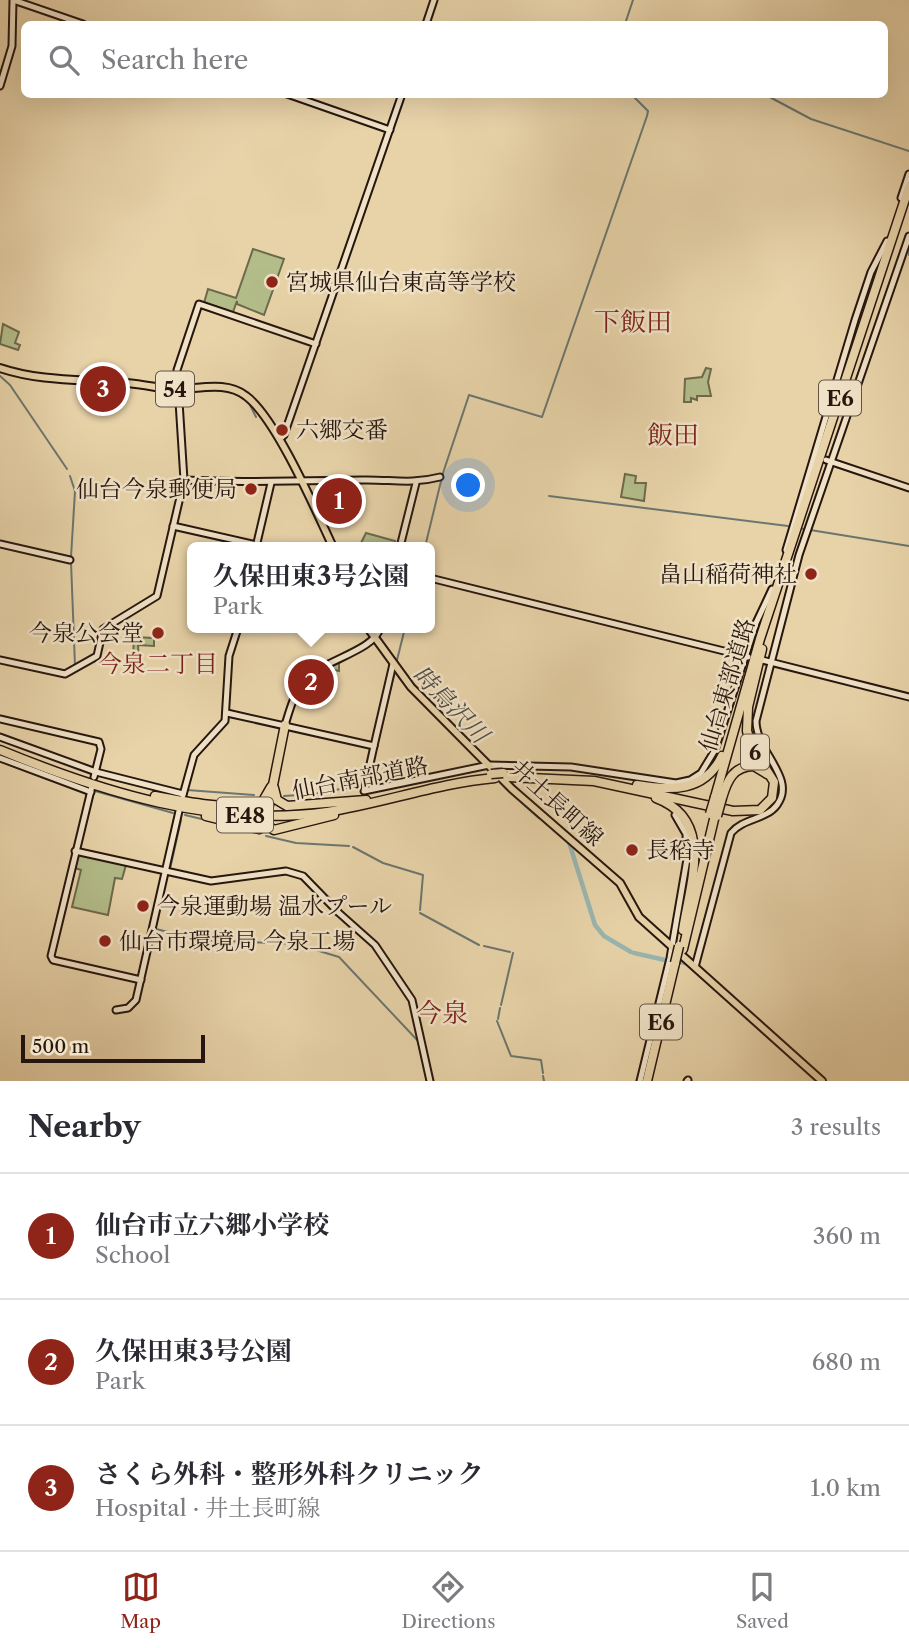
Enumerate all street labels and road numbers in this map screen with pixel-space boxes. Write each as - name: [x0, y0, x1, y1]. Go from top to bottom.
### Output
- road number: 54: [156, 372, 194, 406]
- road number: E6: [819, 380, 861, 416]
- street label: 仙台東部道路: [693, 615, 761, 755]
- road number: 6: [741, 734, 769, 770]
- street label: 仙台南部道路: [290, 751, 430, 805]
- street label: 井土長町線: [505, 754, 609, 852]
- road number: E48: [217, 798, 273, 832]
- road number: E6: [640, 1004, 682, 1040]

